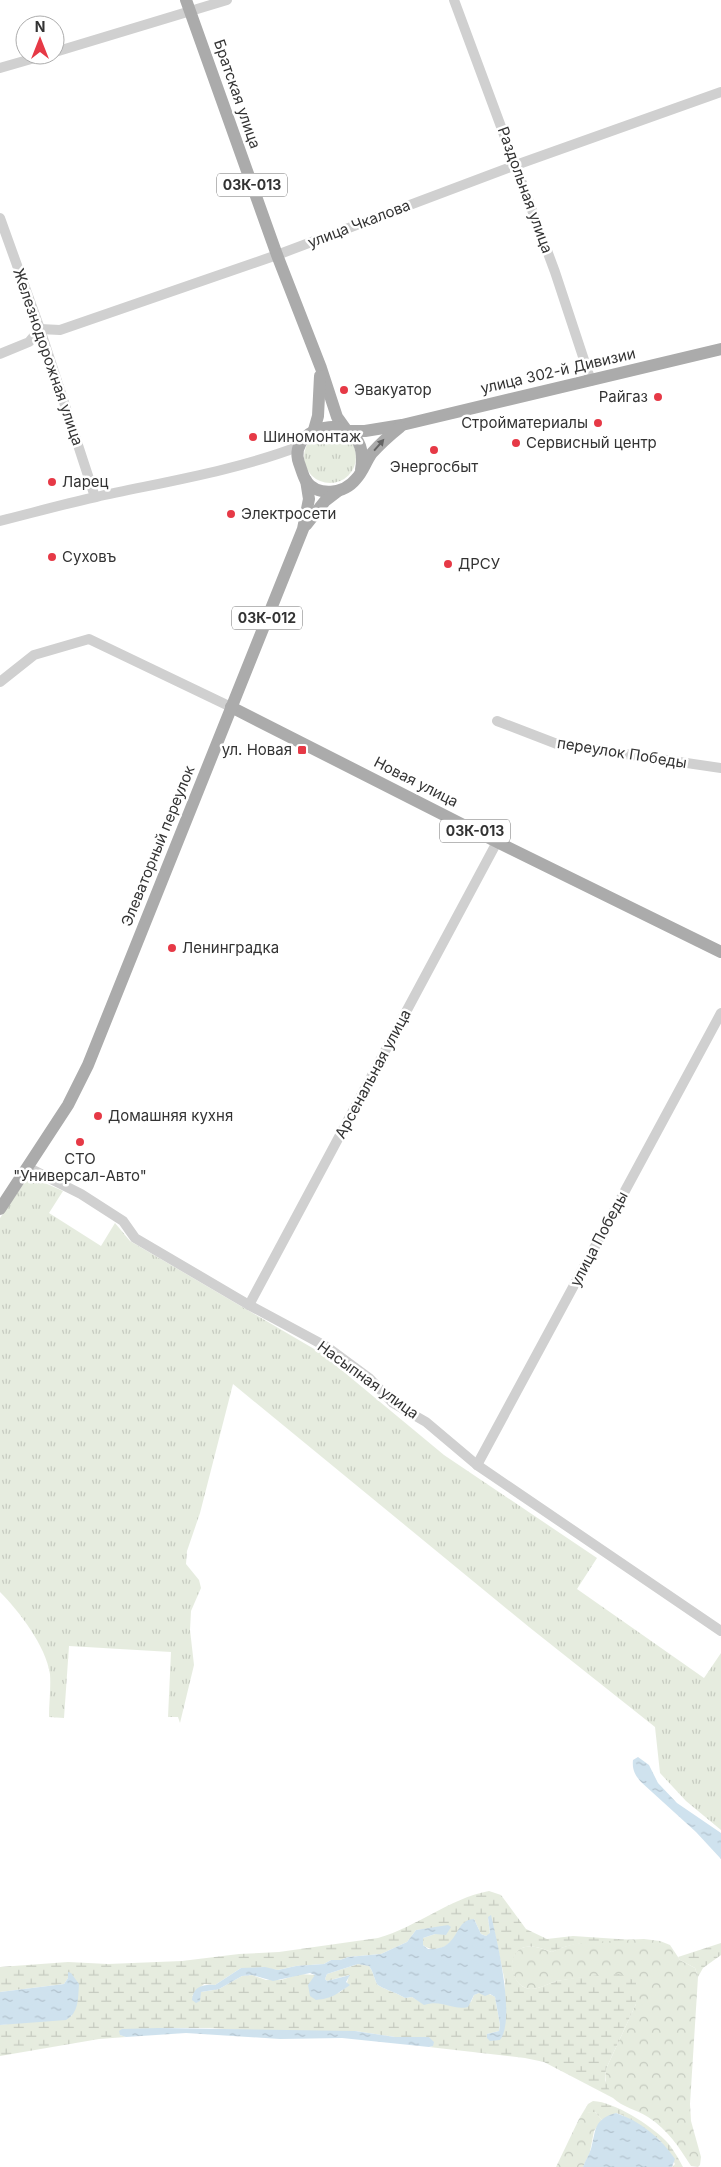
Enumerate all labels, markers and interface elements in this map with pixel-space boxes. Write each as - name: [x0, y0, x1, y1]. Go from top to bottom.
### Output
- north arrow: [15, 15, 65, 65]
- text: N: [35, 18, 45, 35]
- street label: Братская улица: [210, 37, 265, 151]
- street label: Раздольная улица: [494, 124, 557, 256]
- road number: 03К-013: [217, 174, 287, 196]
- street label: улица Чкалова: [305, 195, 413, 252]
- street label: Железнодорожная улица: [9, 266, 88, 448]
- street label: улица 302-й Дивизии: [479, 343, 637, 398]
- place label: Эвакуатор: [354, 380, 432, 399]
- marker: Эвакуатор: [338, 384, 350, 396]
- place label: Райгаз: [599, 387, 648, 406]
- marker: Райгаз: [652, 391, 664, 403]
- place label: Стройматериалы: [461, 413, 588, 432]
- marker: Стройматериалы: [592, 417, 604, 429]
- place label: Шиномонтаж: [263, 427, 361, 446]
- marker: Шиномонтаж: [247, 431, 259, 443]
- place label: Сервисный центр: [526, 433, 657, 452]
- marker: Сервисный центр: [510, 437, 522, 449]
- one-way arrow: [374, 439, 385, 452]
- marker: Энергосбыт: [428, 444, 440, 456]
- place label: Энергосбыт: [390, 457, 478, 476]
- place label: Ларец: [62, 472, 109, 491]
- marker: Ларец: [46, 476, 58, 488]
- place label: Электросети: [241, 504, 336, 523]
- marker: Электросети: [225, 508, 237, 520]
- place label: Суховъ: [62, 547, 116, 566]
- marker: Суховъ: [46, 551, 58, 563]
- place label: ДРСУ: [458, 554, 501, 573]
- marker: ДРСУ: [442, 558, 454, 570]
- road number: 03К-012: [232, 606, 302, 630]
- street label: переулок Победы: [556, 733, 688, 772]
- place label: ул. Новая: [222, 740, 292, 759]
- marker: ул. Новая: [296, 744, 308, 756]
- street label: Новая улица: [371, 752, 462, 811]
- street label: Элеваторный переулок: [117, 763, 199, 929]
- road number: 03К-013: [440, 819, 510, 842]
- place label: Ленинградка: [182, 938, 279, 957]
- marker: Ленинградка: [166, 942, 178, 954]
- street label: Арсенальная улица: [330, 1006, 415, 1142]
- place label: Домашняя кухня: [108, 1106, 233, 1125]
- marker: Домашняя кухня: [92, 1110, 104, 1122]
- marker: СТО "Универсал-Авто": [74, 1136, 86, 1148]
- place label: СТО "Универсал-Авто": [13, 1149, 147, 1185]
- street label: улица Победы: [566, 1188, 632, 1290]
- street label: Насыпная улица: [314, 1337, 423, 1423]

